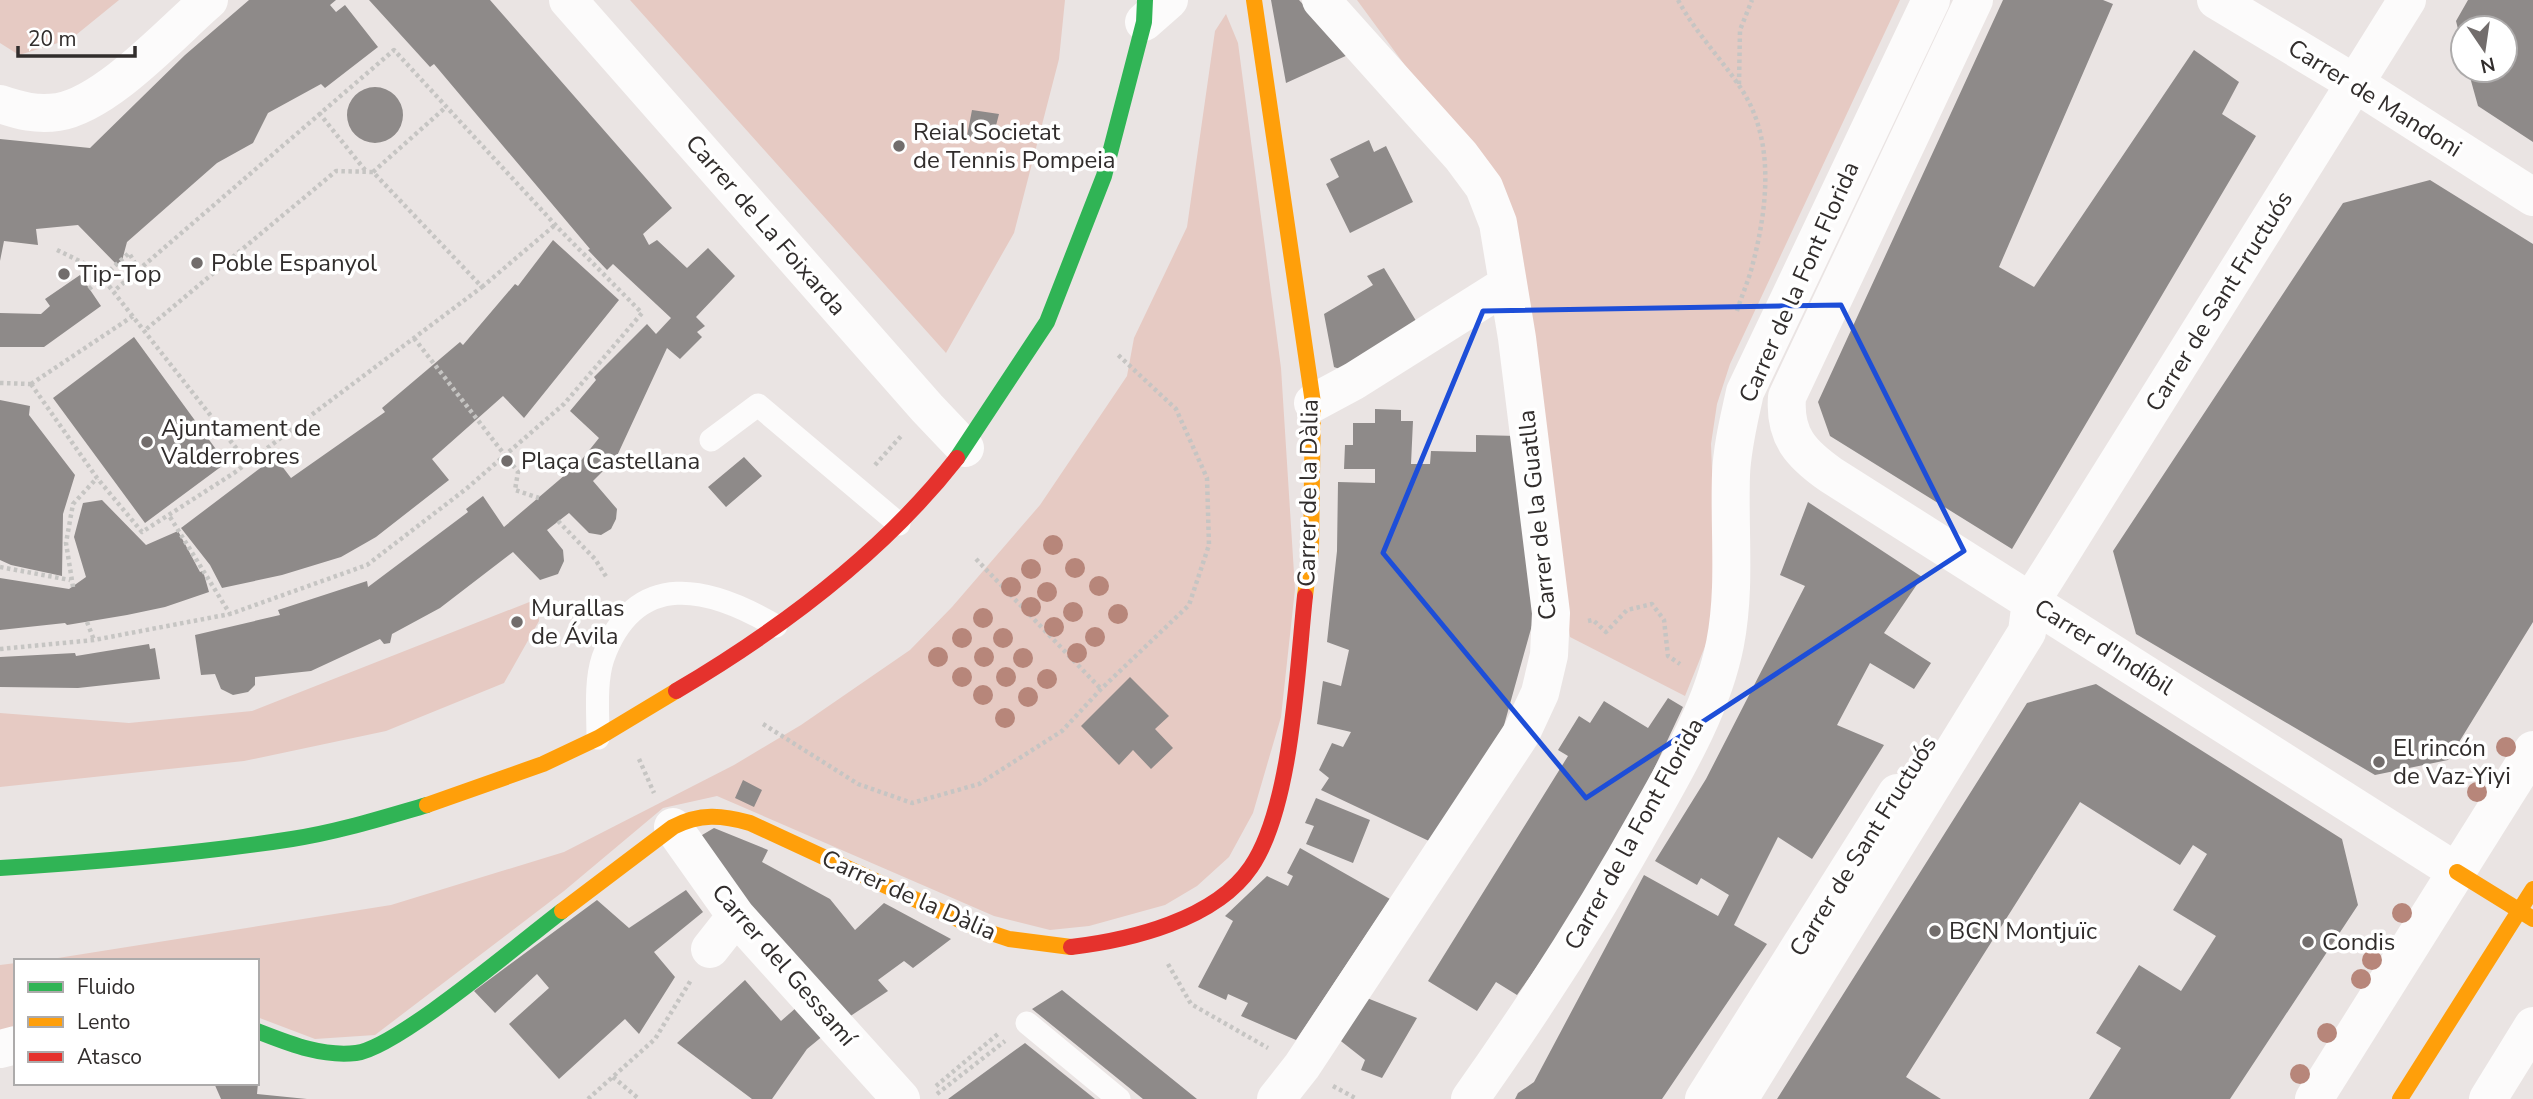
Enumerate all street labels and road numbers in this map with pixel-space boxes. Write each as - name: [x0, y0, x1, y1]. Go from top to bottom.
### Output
- street label: Carrer de Mandoni: [2282, 32, 2468, 164]
- street label: Carrer de La Foixarda: [679, 128, 853, 322]
- street label: Carrer de la Font Florida: [1731, 156, 1867, 408]
- street label: Carrer de Sant Fructuós: [2138, 185, 2300, 417]
- street label: Carrer de la Dàlia: [1290, 399, 1326, 587]
- street label: Carrer de la Guatlla: [1510, 408, 1564, 622]
- street label: Carrer d'Indíbil: [2028, 591, 2180, 703]
- street label: Carrer de la Font Florida: [1557, 712, 1711, 956]
- street label: Carrer de Sant Fructuós: [1782, 730, 1944, 962]
- street label: Carrer de la Dàlia: [817, 842, 1001, 948]
- street label: Carrer del Gessamí: [705, 877, 864, 1054]

